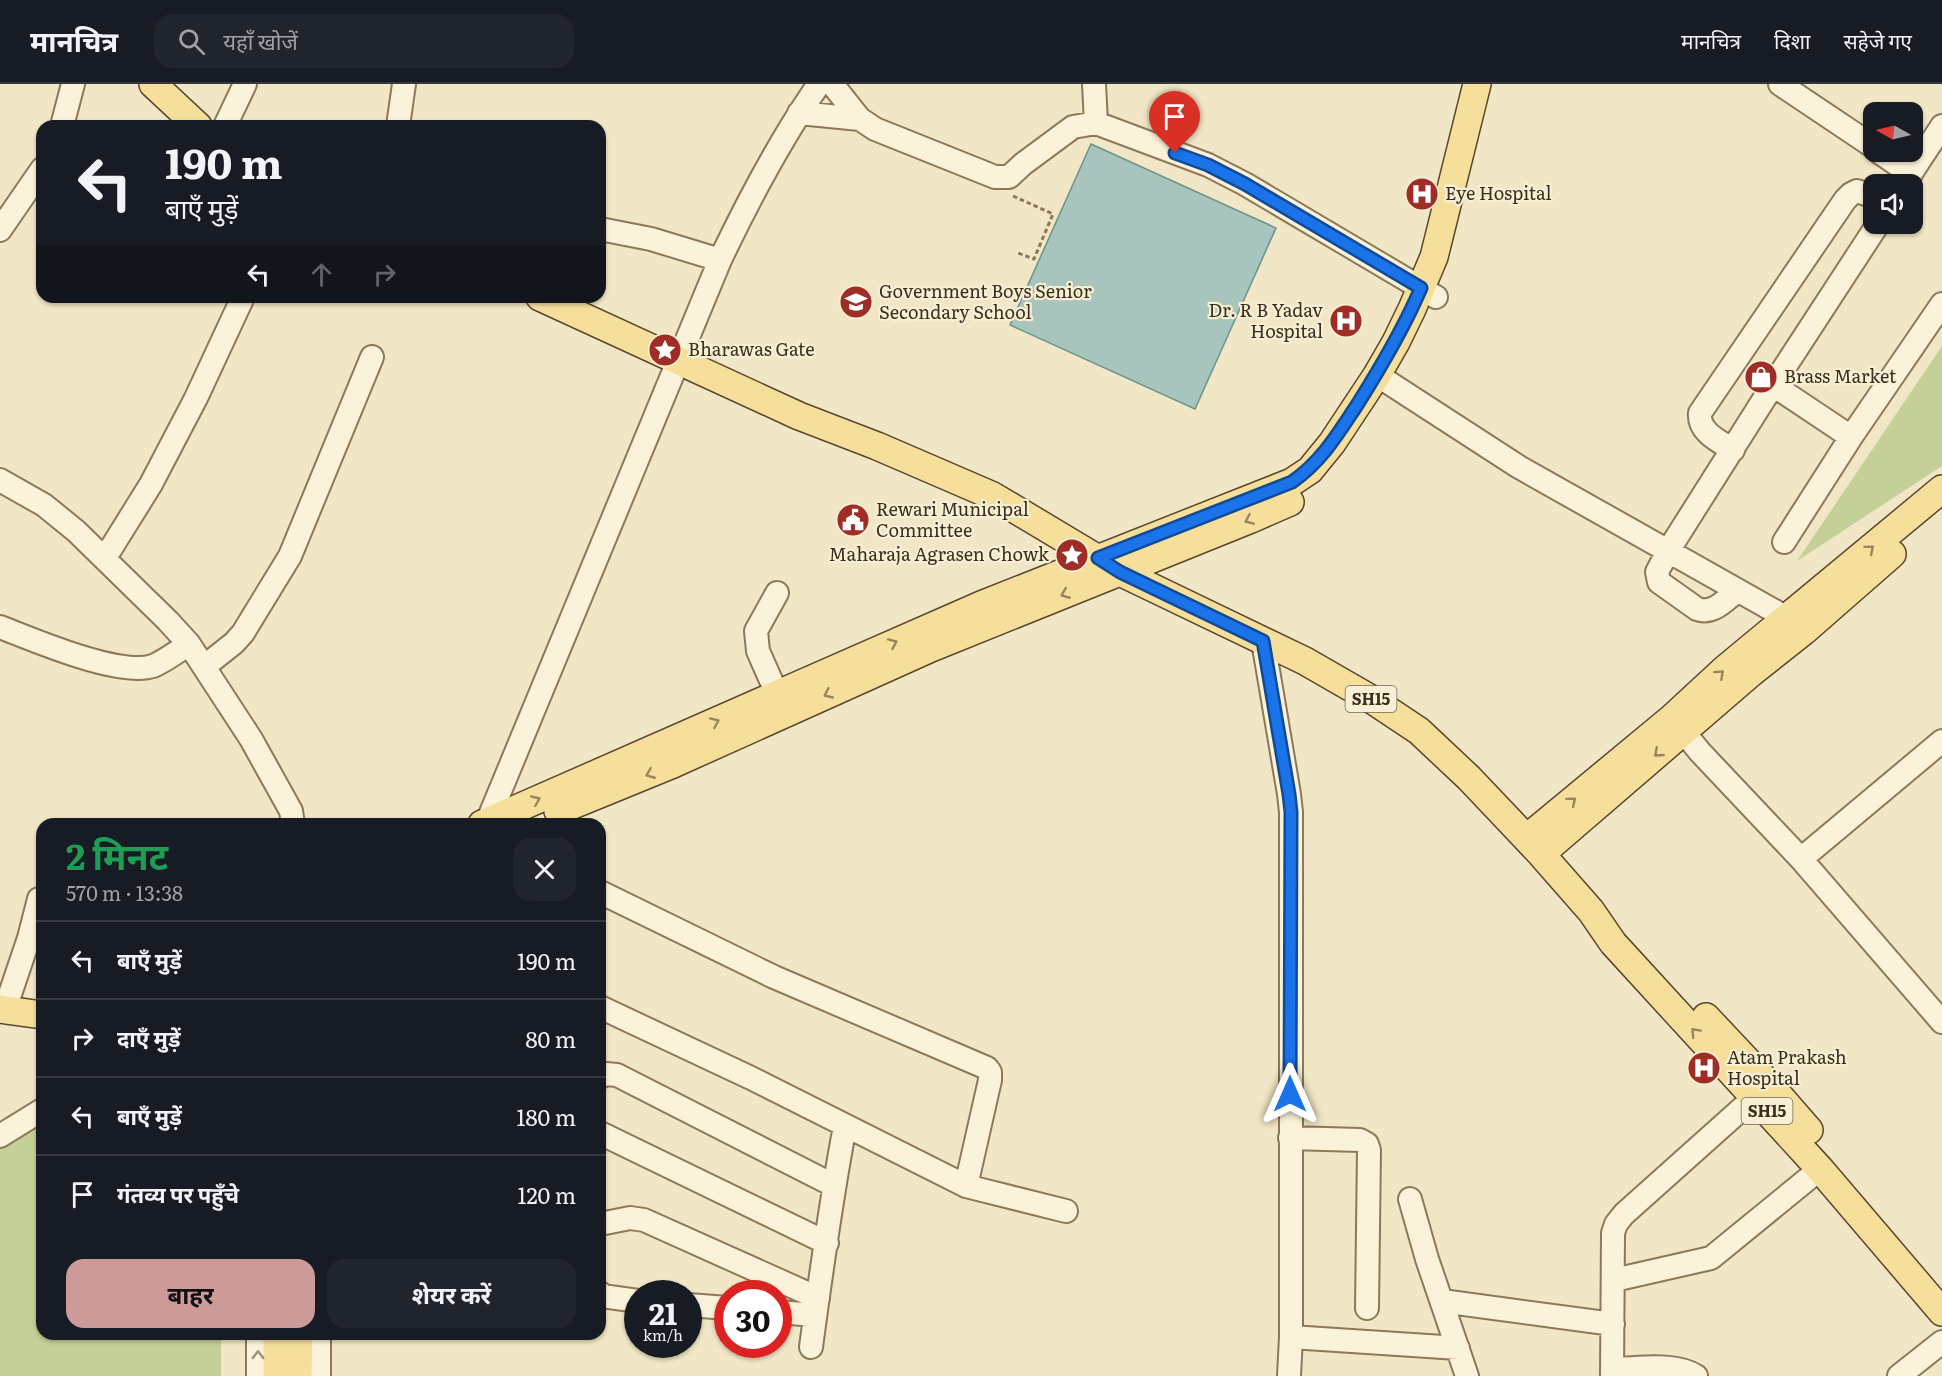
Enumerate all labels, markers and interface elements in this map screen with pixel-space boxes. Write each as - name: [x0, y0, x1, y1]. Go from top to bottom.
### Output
- search box: [154, 14, 574, 68]
- text: मानचित्र: [30, 19, 118, 61]
- text: यहाँ खोजें: [223, 24, 298, 57]
- text: मानचित्र: [1681, 24, 1741, 55]
- text: दिशा: [1774, 24, 1810, 55]
- text: सहेजे गए: [1843, 24, 1912, 55]
- icon: search: [175, 25, 208, 58]
- pin: [1149, 91, 1200, 153]
- icon: arrive: [1158, 100, 1191, 133]
- north arrow: [1863, 102, 1923, 162]
- map controls: [1863, 102, 1923, 234]
- text: 190 m: [165, 130, 283, 192]
- icon: left: [66, 144, 144, 222]
- button: sound: [1863, 174, 1923, 234]
- hospital icon: Eye Hospital: [1404, 176, 1440, 212]
- place label: Eye Hospital: [1445, 179, 1552, 206]
- text: बाएँ मुड़ें: [165, 187, 238, 227]
- icon: left: [242, 258, 275, 291]
- icon: ahead: [305, 258, 338, 291]
- icon: right: [368, 258, 401, 291]
- place label: Government Boys Senior Secondary School: [879, 277, 1092, 325]
- school or university icon: Government Boys Senior Secondary School: [838, 284, 874, 320]
- place label: Dr. R B Yadav Hospital: [1209, 296, 1323, 344]
- hospital icon: Dr. R B Yadav Hospital: [1328, 303, 1364, 339]
- place icon: Bharawas Gate: [647, 332, 683, 368]
- place label: Bharawas Gate: [688, 335, 815, 362]
- shop icon: Brass Market: [1743, 359, 1779, 395]
- place label: Brass Market: [1784, 362, 1897, 389]
- place label: Rewari Municipal Committee: [876, 495, 1029, 543]
- public building icon: Rewari Municipal Committee: [835, 502, 871, 538]
- one-way arrow: [1244, 513, 1255, 525]
- place icon: Maharaja Agrasen Chowk: [1054, 537, 1090, 573]
- place label: Maharaja Agrasen Chowk: [829, 540, 1050, 567]
- one-way arrow: [1863, 545, 1874, 556]
- one-way arrow: [1061, 587, 1072, 599]
- one-way arrow: [886, 638, 897, 650]
- one-way arrow: [1713, 670, 1724, 681]
- one-way arrow: [823, 686, 834, 698]
- road number: SH15: [1346, 686, 1396, 712]
- one-way arrow: [708, 718, 719, 730]
- one-way arrow: [1654, 745, 1665, 756]
- one-way arrow: [645, 767, 656, 779]
- one-way arrow: [530, 795, 541, 807]
- one-way arrow: [1565, 797, 1576, 808]
- text: 2 मिनट: [66, 828, 168, 881]
- button: close: [513, 838, 576, 901]
- text: 570 m · 13:38: [66, 877, 183, 907]
- text: बाएँ मुड़ें: [117, 943, 182, 976]
- icon: left: [66, 944, 99, 977]
- text: 190 m: [517, 944, 576, 977]
- text: दाएँ मुड़ें: [117, 1021, 180, 1054]
- icon: right: [66, 1022, 99, 1055]
- text: 80 m: [525, 1022, 576, 1055]
- one-way arrow: [1691, 1029, 1702, 1039]
- place label: Atam Prakash Hospital: [1727, 1043, 1847, 1091]
- hospital icon: Atam Prakash Hospital: [1686, 1050, 1722, 1086]
- position arrow: [1258, 1062, 1322, 1126]
- road number: SH15: [1742, 1098, 1792, 1124]
- text: बाएँ मुड़ें: [117, 1099, 182, 1132]
- icon: left: [66, 1100, 99, 1133]
- text: 180 m: [516, 1100, 576, 1133]
- text: गंतव्य पर पहुँचे: [117, 1177, 239, 1210]
- icon: arrive: [66, 1178, 99, 1211]
- text: 120 m: [517, 1178, 576, 1211]
- button: बाहर: [66, 1259, 315, 1328]
- button: शेयर करें: [327, 1259, 576, 1328]
- speed limit sign: 30: [714, 1280, 792, 1358]
- text: 21: [649, 1290, 677, 1334]
- text: km/h: [643, 1323, 683, 1346]
- one-way arrow: [252, 1350, 264, 1359]

